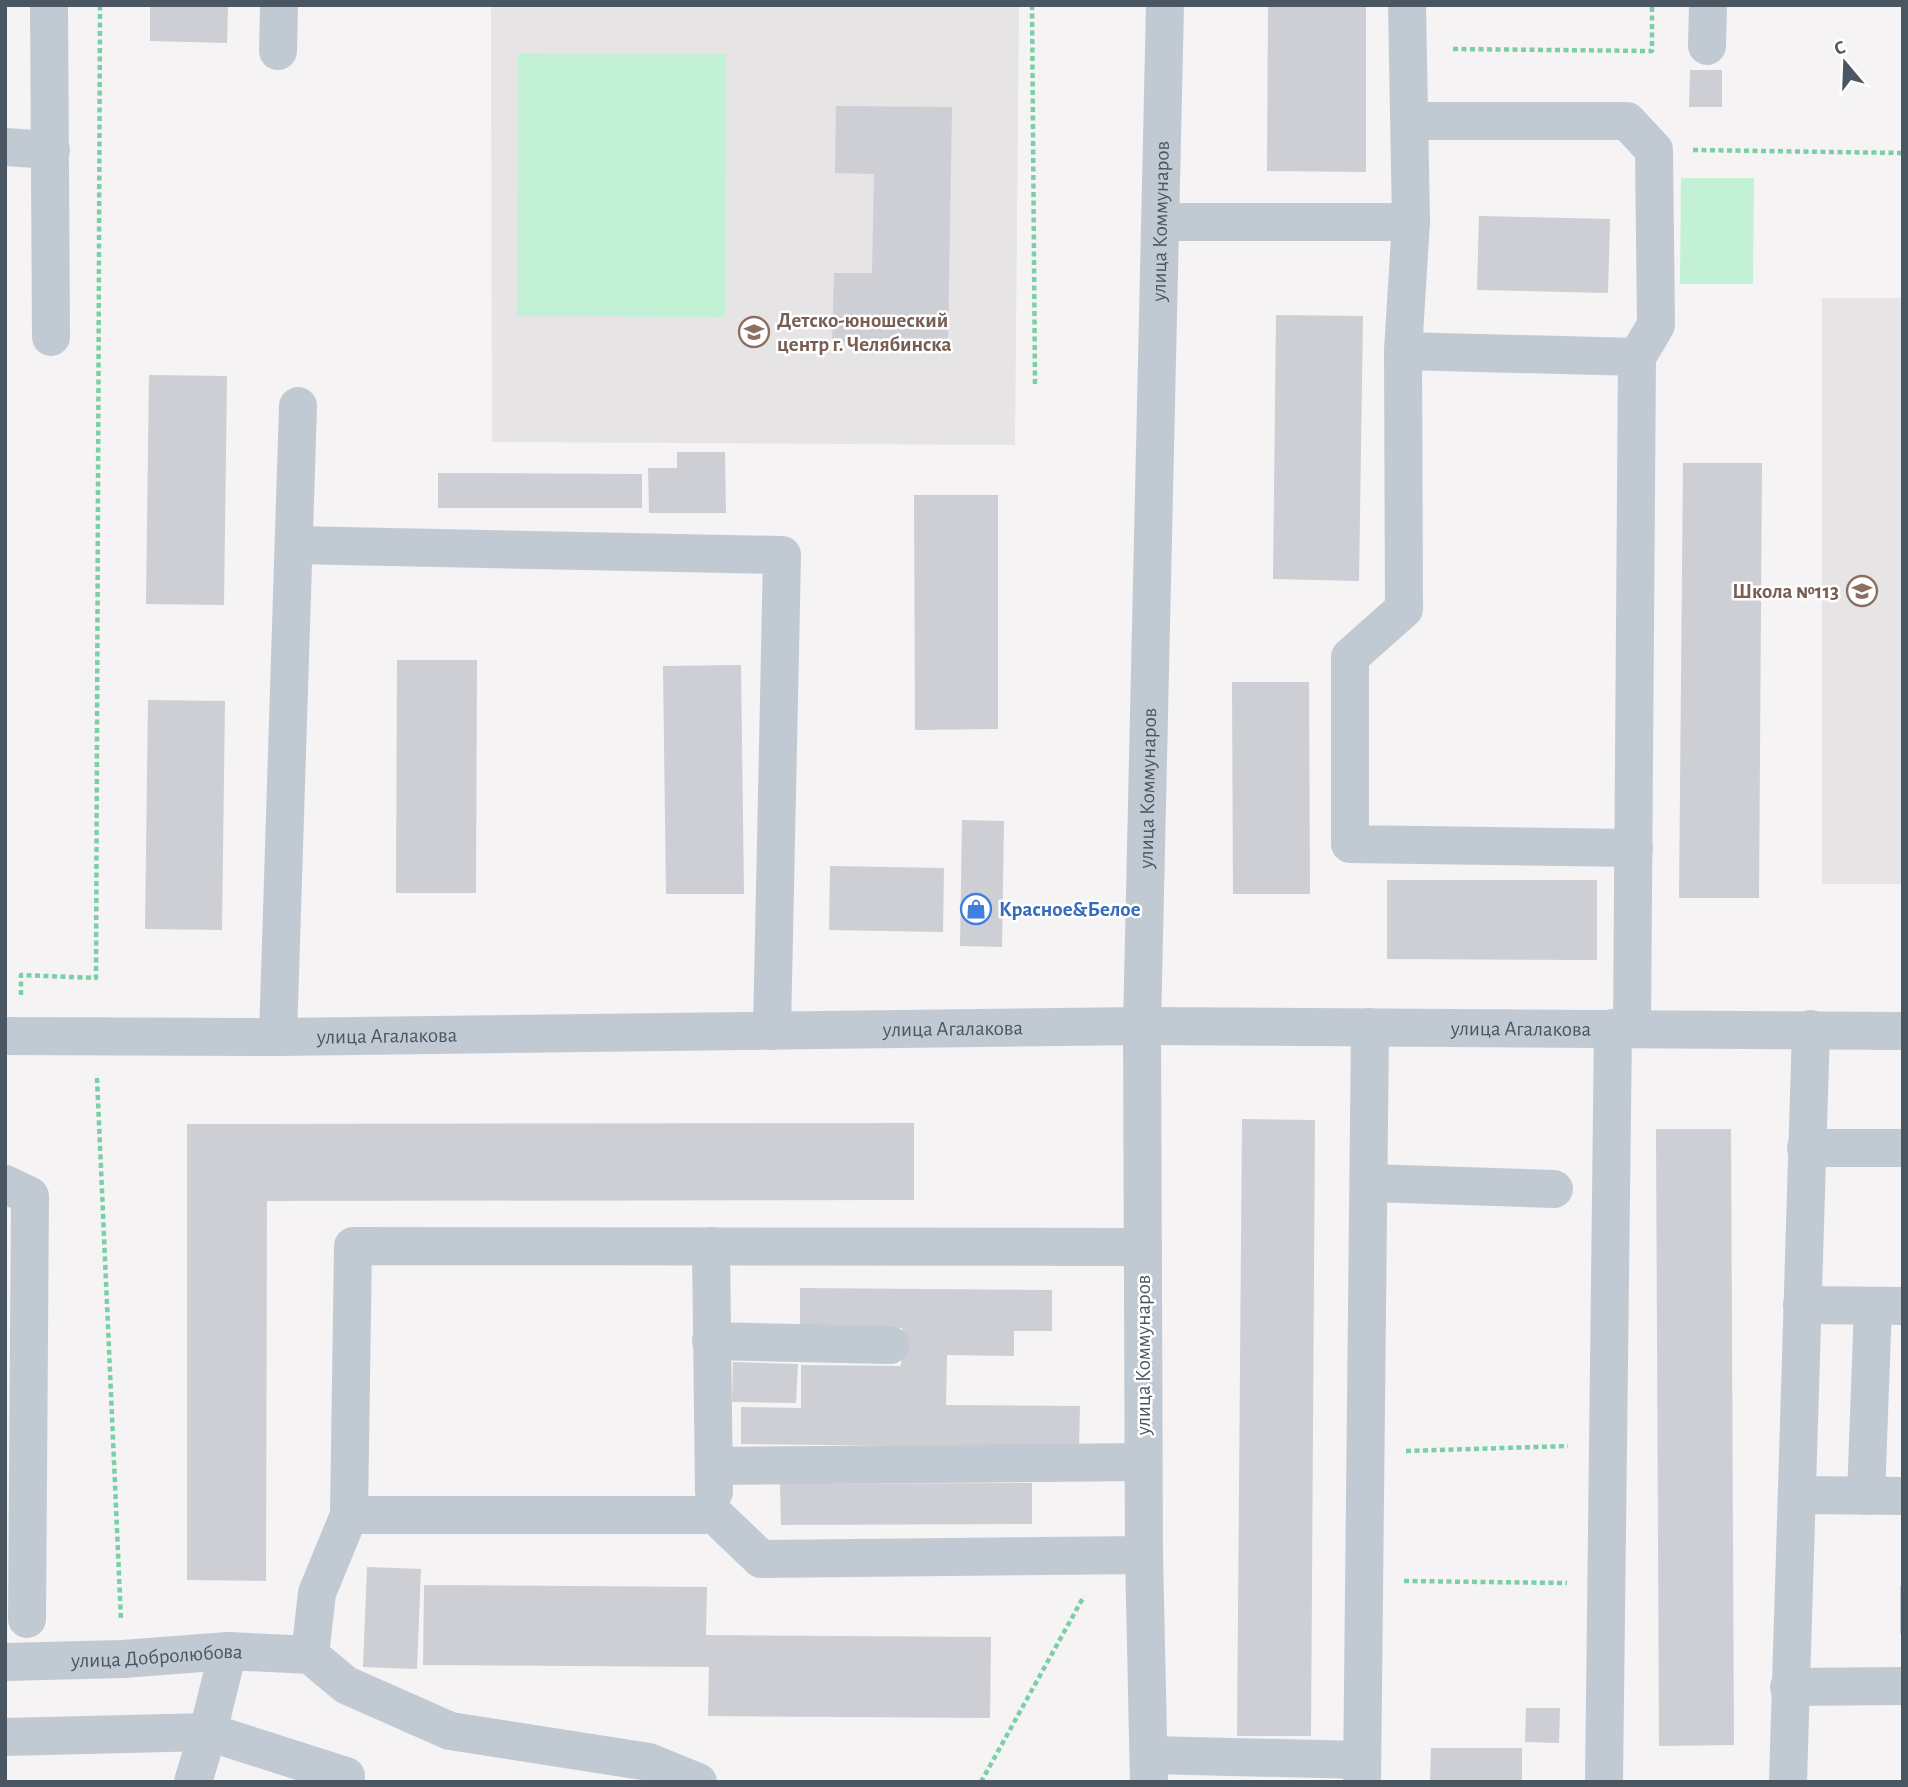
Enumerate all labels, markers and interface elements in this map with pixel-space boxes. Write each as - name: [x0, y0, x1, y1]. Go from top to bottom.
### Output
- north arrow: [1810, 28, 1880, 98]
- text: С: [1832, 38, 1848, 59]
- street label: улица Коммунаров: [1148, 141, 1172, 303]
- place label: Детско-юношеский центр г. Челябинска: [777, 310, 951, 355]
- school or university icon: Детско-юношеский центр г. Челябинска: [737, 315, 771, 349]
- school or university icon: Школа №113: [1845, 574, 1879, 608]
- place label: Школа №113: [1732, 581, 1839, 602]
- street label: улица Коммунаров: [1135, 707, 1160, 870]
- shop icon: Красное&Белое: [959, 892, 993, 926]
- place label: Красное&Белое: [999, 899, 1141, 920]
- street label: улица Агалакова: [882, 1017, 1024, 1040]
- street label: улица Агалакова: [1450, 1018, 1592, 1039]
- street label: улица Агалакова: [316, 1024, 458, 1047]
- street label: улица Коммунаров: [1133, 1275, 1154, 1436]
- street label: улица Добролюбова: [70, 1640, 244, 1671]

